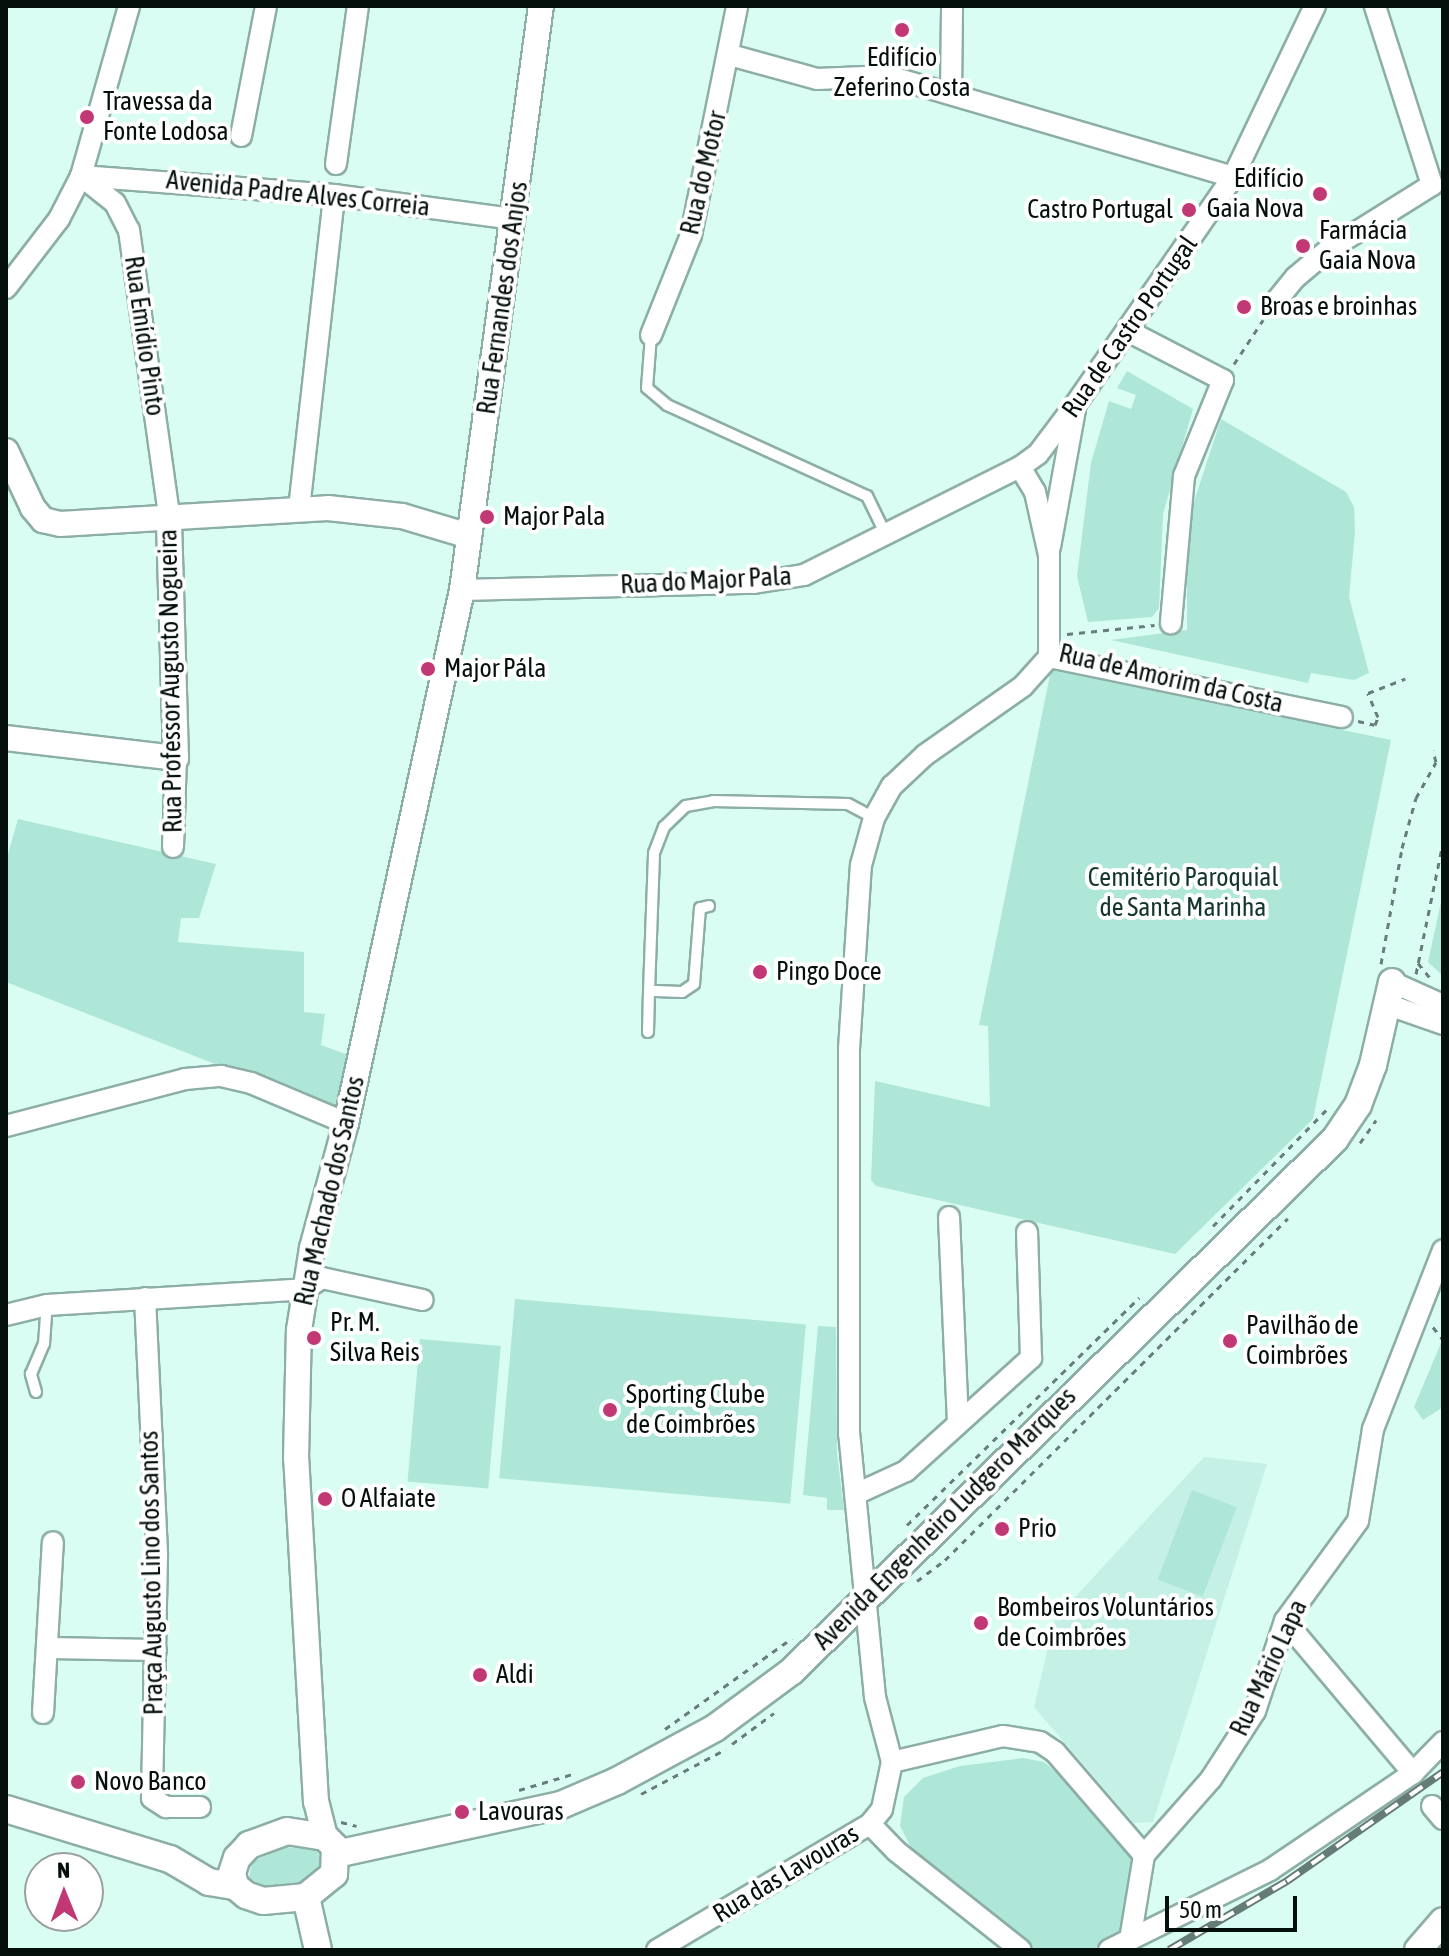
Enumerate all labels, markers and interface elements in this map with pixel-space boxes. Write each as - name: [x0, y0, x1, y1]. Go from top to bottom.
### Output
- marker: Edifício Zeferino Costa: [893, 21, 911, 39]
- place label: Edifício Zeferino Costa: [833, 42, 971, 104]
- place label: Travessa da Fonte Lodosa: [103, 86, 228, 148]
- marker: Travessa da Fonte Lodosa: [78, 108, 96, 126]
- street label: Rua do Motor: [675, 108, 733, 238]
- place label: Edifício Gaia Nova: [1207, 163, 1304, 224]
- street label: Avenida Padre Alves Correia: [165, 165, 431, 223]
- street label: Rua Fernandes dos Anjos: [471, 180, 535, 416]
- marker: Edifício Gaia Nova: [1311, 185, 1329, 203]
- place label: Castro Portugal: [1027, 194, 1173, 226]
- marker: Castro Portugal: [1180, 201, 1198, 219]
- place label: Farmácia Gaia Nova: [1319, 215, 1416, 276]
- street label: Rua de Castro Portugal: [1056, 230, 1204, 424]
- marker: Farmácia Gaia Nova: [1294, 237, 1312, 255]
- street label: Rua Emídio Pinto: [117, 254, 171, 418]
- place label: Broas e broinhas: [1260, 291, 1417, 323]
- marker: Broas e broinhas: [1235, 298, 1253, 316]
- place label: Major Pala: [503, 501, 605, 533]
- marker: Major Pala: [478, 508, 496, 526]
- street label: Rua Professor Augusto Nogueira: [153, 529, 189, 833]
- street label: Rua do Major Pala: [620, 561, 792, 601]
- street label: Rua de Amorim da Costa: [1056, 638, 1286, 720]
- place label: Major Pála: [444, 653, 546, 685]
- marker: Major Pála: [419, 660, 437, 678]
- park label: Cemitério Paroquial de Santa Marinha: [1088, 862, 1278, 924]
- place label: Pingo Doce: [776, 956, 881, 988]
- marker: Pingo Doce: [751, 963, 769, 981]
- street label: Rua Machado dos Santos: [288, 1073, 372, 1309]
- place label: Pr. M. Silva Reis: [330, 1307, 420, 1368]
- place label: Pavilhão de Coimbrões: [1246, 1310, 1359, 1372]
- marker: Pr. M. Silva Reis: [305, 1329, 323, 1347]
- marker: Pavilhão de Coimbrões: [1221, 1332, 1239, 1350]
- place label: Sporting Clube de Coimbrões: [626, 1379, 765, 1440]
- street label: Avenida Engenheiro Ludgero Marques: [807, 1381, 1083, 1657]
- marker: Sporting Clube de Coimbrões: [601, 1401, 619, 1419]
- street label: Praça Augusto Lino dos Santos: [134, 1431, 170, 1715]
- place label: O Alfaiate: [341, 1483, 436, 1515]
- marker: O Alfaiate: [316, 1490, 334, 1508]
- place label: Prio: [1018, 1513, 1057, 1545]
- marker: Prio: [993, 1520, 1011, 1538]
- place label: Bombeiros Voluntários de Coimbrões: [997, 1592, 1214, 1654]
- street label: Rua Mário Lapa: [1224, 1595, 1314, 1741]
- marker: Bombeiros Voluntários de Coimbrões: [972, 1614, 990, 1632]
- place label: Aldi: [496, 1659, 534, 1691]
- marker: Aldi: [471, 1666, 489, 1684]
- place label: Novo Banco: [94, 1766, 206, 1798]
- marker: Novo Banco: [69, 1773, 87, 1791]
- place label: Lavouras: [478, 1796, 564, 1828]
- marker: Lavouras: [453, 1803, 471, 1821]
- street label: Rua das Lavouras: [708, 1818, 864, 1930]
- north arrow: [24, 1852, 104, 1932]
- text: N: [57, 1857, 70, 1883]
- scale bar: [1169, 1880, 1301, 1930]
- text: 50 m: [1179, 1896, 1222, 1923]

